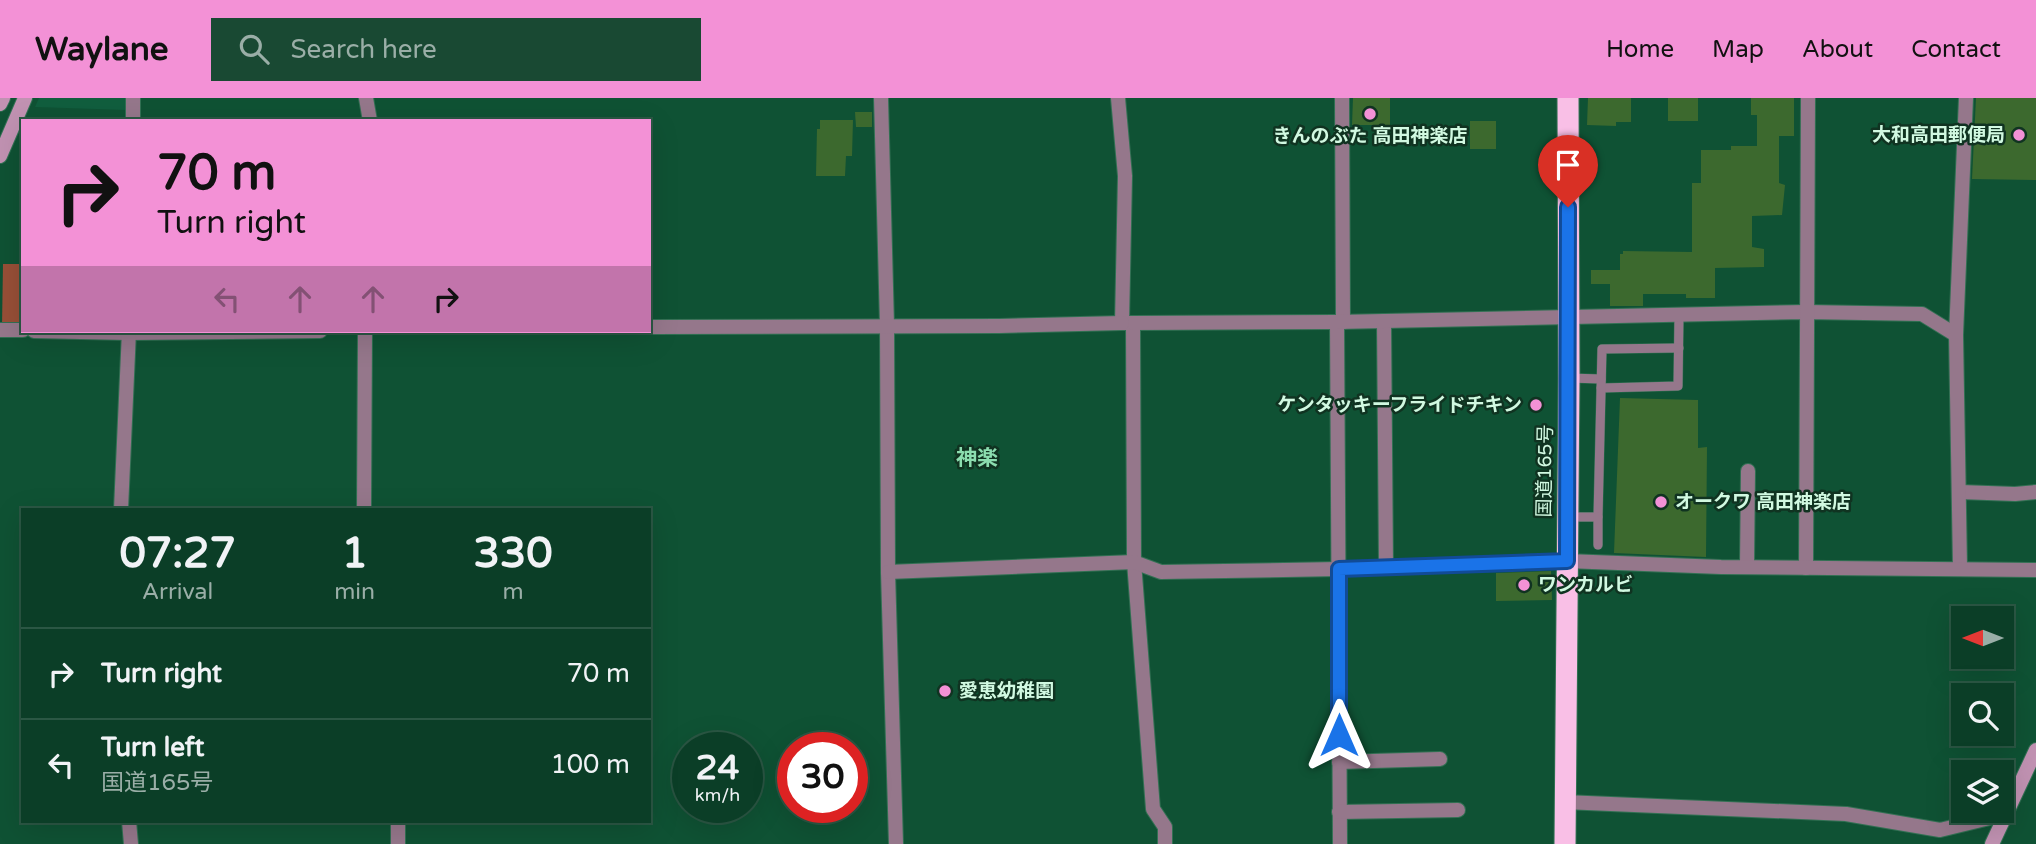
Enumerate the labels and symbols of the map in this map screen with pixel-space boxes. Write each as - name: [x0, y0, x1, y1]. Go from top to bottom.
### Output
- marker: きんのぶた 高田神楽店: [1362, 106, 1378, 122]
- place label: 大和高田郵便局: [1872, 124, 2005, 146]
- place label: きんのぶた 高田神楽店: [1273, 125, 1467, 147]
- marker: 大和高田郵便局: [2011, 127, 2027, 143]
- pin: [1538, 135, 1598, 207]
- place label: ケンタッキーフライドチキン: [1277, 394, 1522, 416]
- marker: ケンタッキーフライドチキン: [1528, 397, 1544, 413]
- street label: 国道165号: [1533, 424, 1557, 518]
- district label: 神楽: [956, 446, 998, 471]
- place label: オークワ 高田神楽店: [1675, 491, 1851, 513]
- marker: オークワ 高田神楽店: [1653, 494, 1669, 510]
- place label: ワンカルビ: [1538, 574, 1633, 596]
- marker: ワンカルビ: [1516, 577, 1532, 593]
- north arrow: [1951, 606, 2014, 668]
- place label: 愛恵幼稚園: [959, 680, 1054, 702]
- marker: 愛恵幼稚園: [937, 683, 953, 699]
- position arrow: [1302, 698, 1376, 772]
- speed limit sign: 30: [777, 732, 868, 823]

